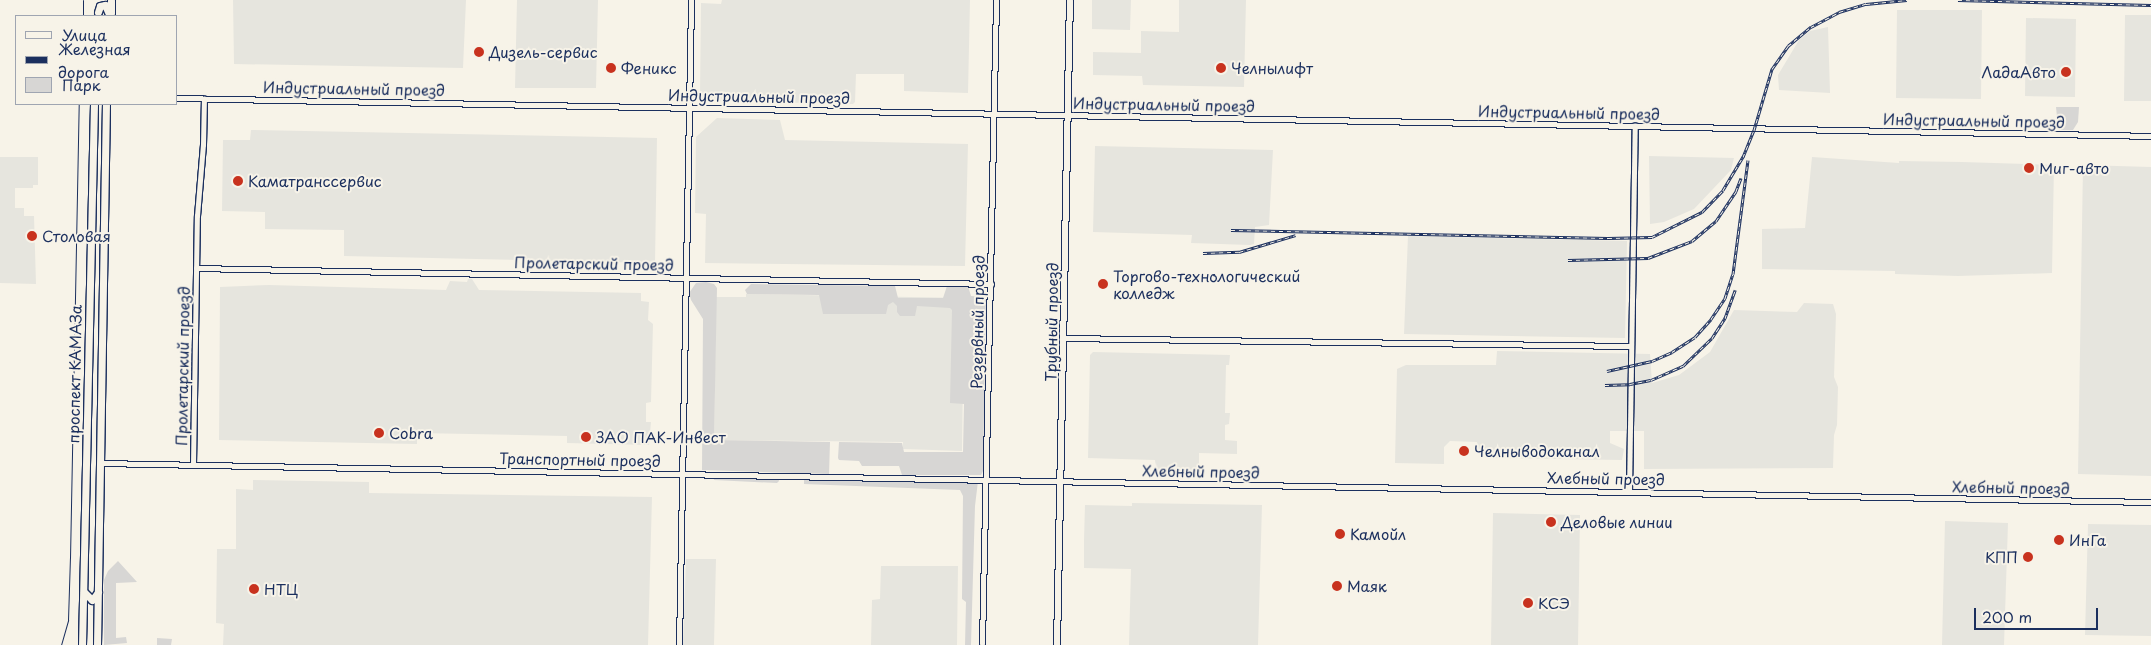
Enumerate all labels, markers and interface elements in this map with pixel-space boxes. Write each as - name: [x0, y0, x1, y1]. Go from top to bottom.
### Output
- legend: [15, 15, 178, 105]
- text: Улица: [62, 23, 107, 46]
- text: Железная дорога: [58, 37, 131, 83]
- place label: Дизель-сервис: [489, 43, 598, 61]
- marker: Дизель-сервис: [473, 46, 485, 58]
- place label: Феникс: [621, 59, 676, 77]
- place label: Челнылифт: [1231, 59, 1313, 77]
- marker: Феникс: [605, 62, 617, 74]
- marker: Челнылифт: [1215, 62, 1227, 74]
- place label: ЛадаАвто: [1981, 63, 2056, 81]
- marker: ЛадаАвто: [2060, 66, 2072, 78]
- text: Парк: [62, 73, 101, 96]
- street label: Индустриальный проезд: [263, 77, 445, 99]
- street label: Индустриальный проезд: [668, 85, 850, 107]
- street label: Индустриальный проезд: [1073, 93, 1255, 115]
- street label: Индустриальный проезд: [1478, 101, 1660, 123]
- street label: Индустриальный проезд: [1883, 109, 2065, 131]
- place label: Миг-авто: [2039, 159, 2109, 177]
- marker: Миг-авто: [2023, 162, 2035, 174]
- place label: Каматранссервис: [248, 172, 382, 190]
- marker: Каматранссервис: [232, 175, 244, 187]
- place label: Столовая: [42, 227, 111, 245]
- marker: Столовая: [26, 230, 38, 242]
- street label: Пролетарский проезд: [514, 253, 674, 273]
- street label: Резервный проезд: [967, 254, 987, 390]
- street label: Трубный проезд: [1041, 262, 1061, 382]
- place label: Торгово-технологический колледж: [1113, 266, 1300, 301]
- marker: Торгово-технологический колледж: [1097, 278, 1109, 290]
- street label: Пролетарский проезд: [172, 286, 192, 446]
- street label: проспект КАМАЗа: [64, 304, 84, 444]
- place label: Cobra: [389, 424, 433, 442]
- marker: Cobra: [373, 427, 385, 439]
- place label: ЗАО ПАК-Инвест: [596, 428, 726, 446]
- marker: ЗАО ПАК-Инвест: [580, 431, 592, 443]
- place label: Челныводоканал: [1474, 442, 1600, 460]
- marker: Челныводоканал: [1458, 445, 1470, 457]
- street label: Транспортный проезд: [499, 449, 661, 469]
- street label: Хлебный проезд: [1142, 461, 1260, 481]
- street label: Хлебный проезд: [1547, 468, 1665, 488]
- street label: Хлебный проезд: [1952, 477, 2070, 497]
- place label: Деловые линии: [1561, 513, 1673, 531]
- marker: Деловые линии: [1545, 516, 1557, 528]
- place label: Камойл: [1350, 525, 1406, 543]
- marker: Камойл: [1334, 528, 1346, 540]
- place label: ИнГа: [2069, 531, 2106, 549]
- marker: ИнГа: [2053, 534, 2065, 546]
- place label: КПП: [1985, 548, 2018, 566]
- marker: КПП: [2022, 551, 2034, 563]
- place label: Маяк: [1347, 577, 1387, 595]
- place label: НТЦ: [264, 580, 298, 598]
- marker: Маяк: [1331, 580, 1343, 592]
- marker: НТЦ: [248, 583, 260, 595]
- place label: КСЭ: [1538, 594, 1570, 612]
- marker: КСЭ: [1522, 597, 1534, 609]
- scale bar: [1976, 598, 2100, 630]
- text: 200 m: [1982, 605, 2032, 628]

